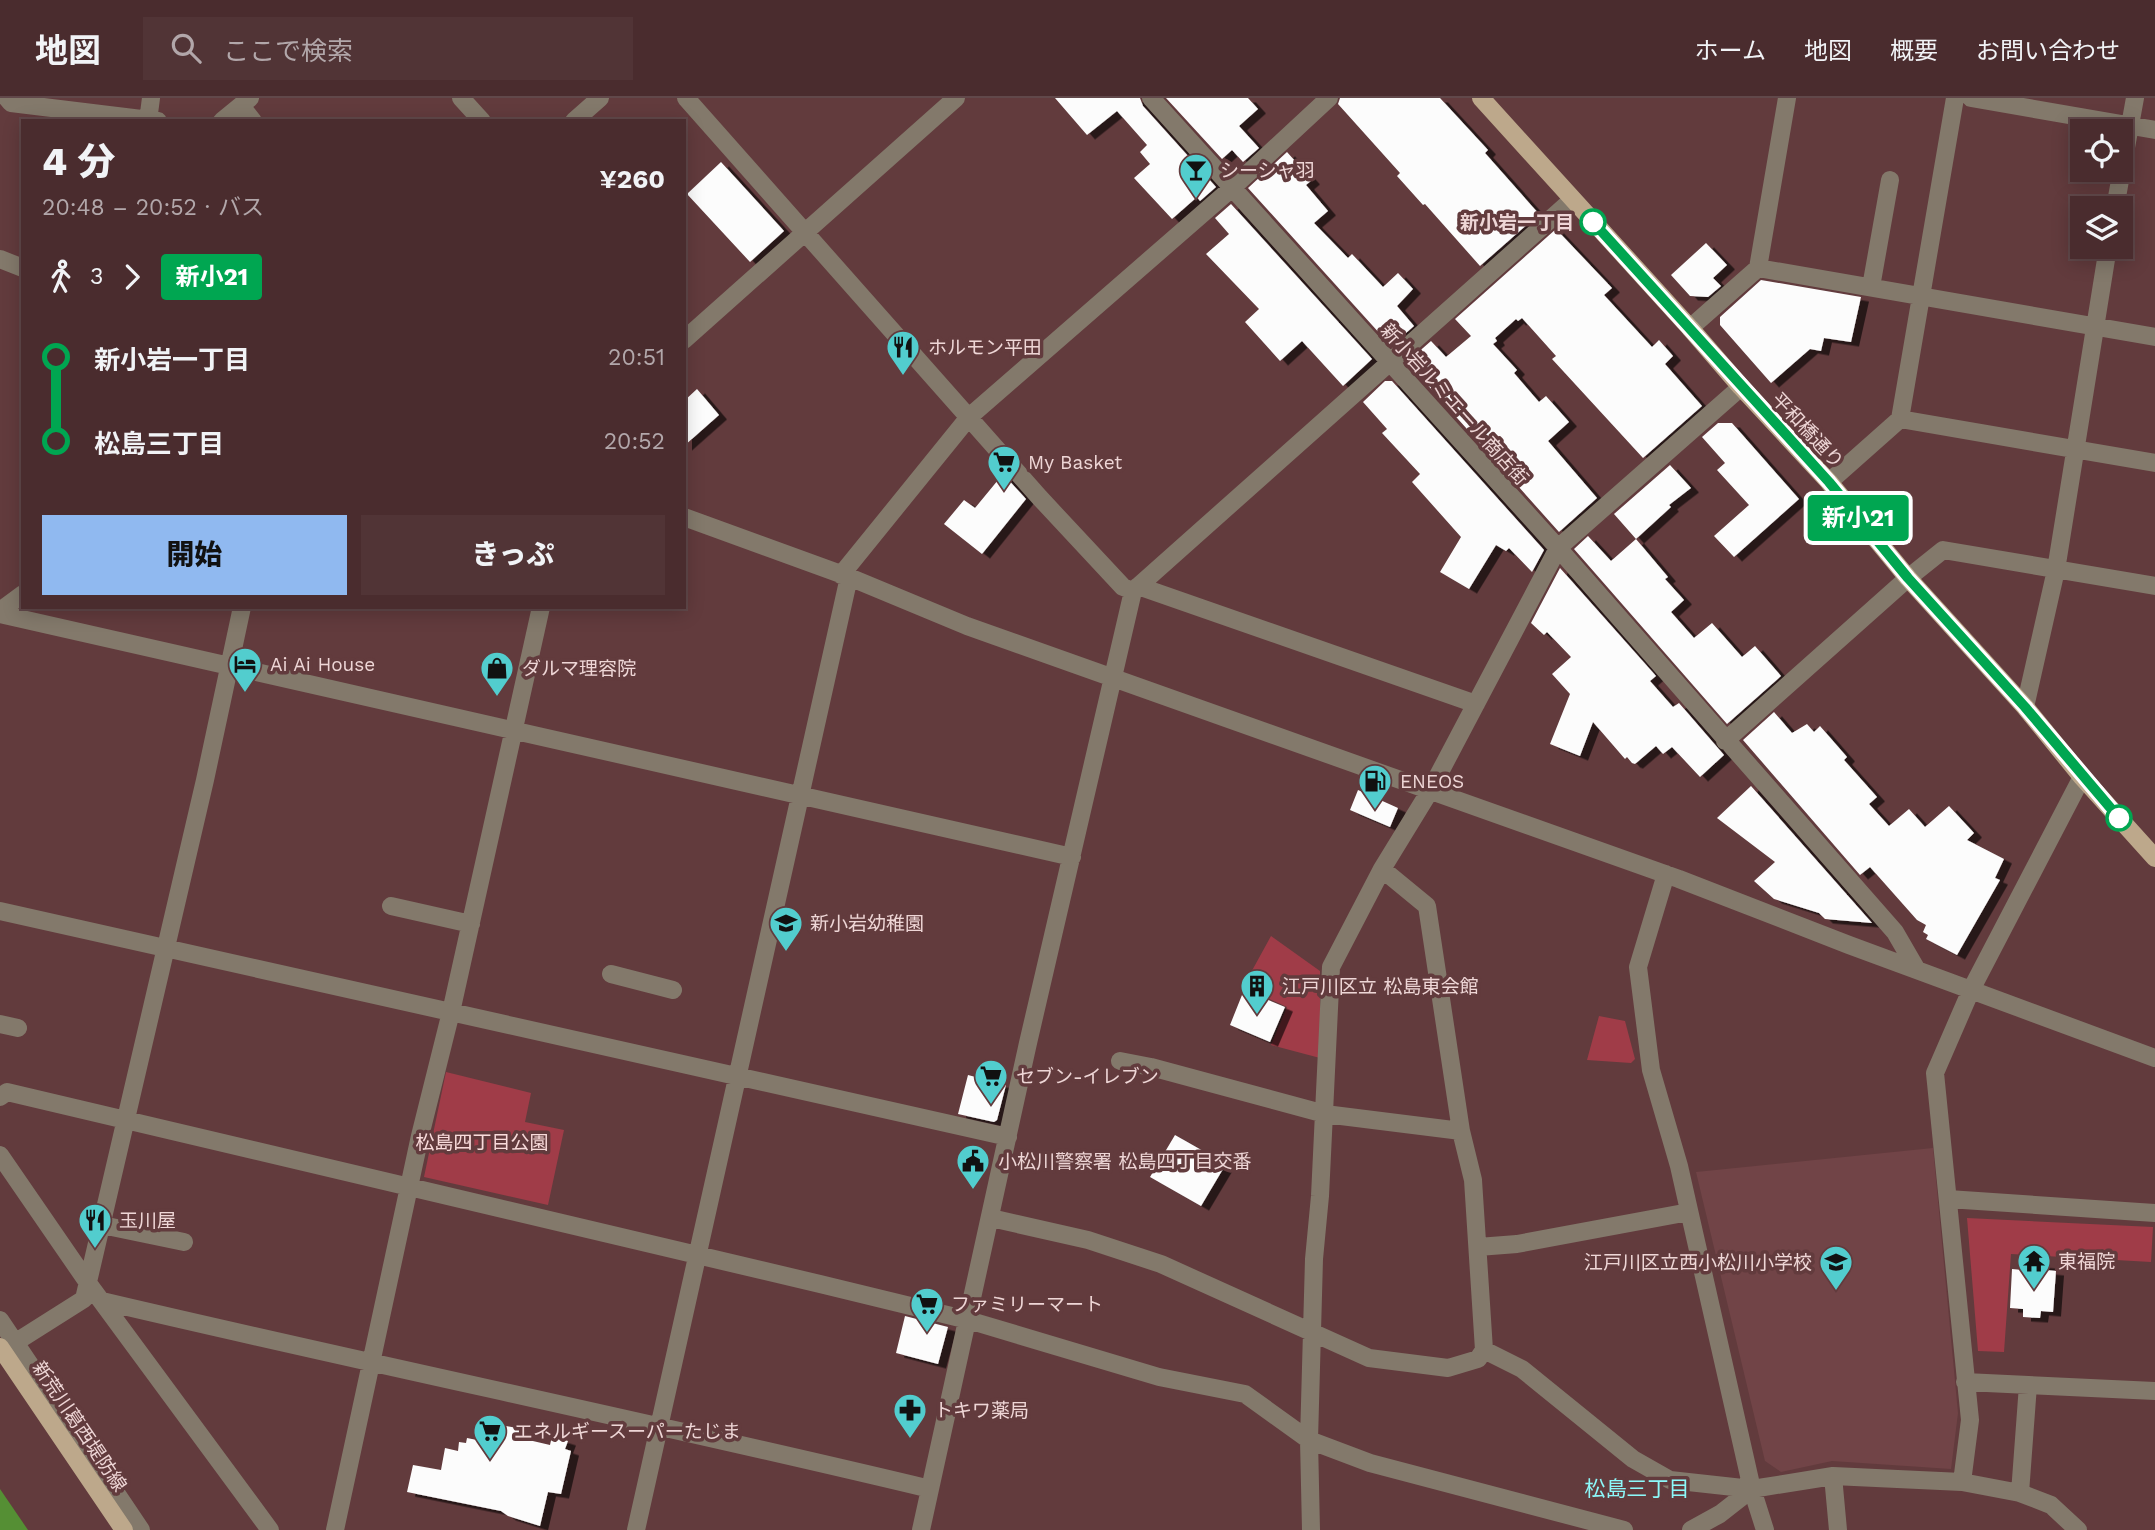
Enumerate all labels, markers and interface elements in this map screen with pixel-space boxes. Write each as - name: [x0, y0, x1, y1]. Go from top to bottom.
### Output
- search box: [143, 17, 633, 80]
- icon: search: [167, 29, 205, 67]
- text: 地図: [35, 31, 101, 70]
- text: ここで検索: [223, 36, 353, 66]
- text: ホーム: [1695, 37, 1766, 65]
- text: 地図: [1804, 37, 1852, 65]
- text: 概要: [1890, 37, 1938, 65]
- text: お問い合わせ: [1976, 37, 2120, 65]
- map controls: [2070, 119, 2133, 259]
- button: locate: [2070, 119, 2133, 182]
- text: 4 分: [42, 140, 115, 184]
- bar icon: シーシャ羽: [1177, 151, 1215, 200]
- place label: シーシャ羽: [1220, 159, 1315, 182]
- text: ¥260: [599, 164, 665, 194]
- text: 20:48 – 20:52 · バス: [42, 194, 264, 221]
- button: layers: [2070, 196, 2133, 259]
- marker: 新小岩一丁目: [1580, 209, 1606, 235]
- place label: 新小岩一丁目: [1460, 211, 1574, 234]
- icon: walk: [42, 258, 80, 296]
- icon: forward: [113, 258, 151, 296]
- text: 3: [90, 263, 103, 290]
- text: 新小21: [175, 263, 248, 291]
- street label: 新小岩ルミエール商店街: [1376, 319, 1533, 490]
- restaurant icon: ホルモン平田: [884, 328, 922, 377]
- place label: ホルモン平田: [928, 336, 1042, 359]
- text: 20:51: [608, 344, 665, 371]
- text: 新小岩一丁目: [94, 345, 250, 375]
- street label: 平和橋通り: [1767, 388, 1848, 473]
- text: 20:52: [604, 428, 665, 455]
- text: 松島三丁目: [94, 429, 224, 459]
- supermarket icon: My Basket: [985, 443, 1023, 492]
- place label: My Basket: [1028, 451, 1122, 474]
- line badge: 新小21: [1809, 495, 1907, 541]
- text: 新小21: [1822, 504, 1894, 532]
- button: 開始: [42, 515, 347, 595]
- button: きっぷ: [361, 515, 665, 595]
- hotel icon: Ai Ai House: [226, 645, 264, 694]
- shop icon: ダルマ理容院: [478, 649, 516, 698]
- place label: Ai Ai House: [270, 653, 375, 676]
- place label: ダルマ理容院: [522, 657, 636, 680]
- fuel station icon: ENEOS: [1356, 762, 1394, 811]
- place label: ENEOS: [1400, 770, 1464, 793]
- unlabelled marker: [2106, 805, 2132, 831]
- school or university icon: 新小岩幼稚園: [767, 904, 805, 953]
- place label: 新小岩幼稚園: [810, 912, 924, 935]
- building icon: 江戸川区立 松島東会館: [1238, 967, 1276, 1016]
- place label: 江戸川区立 松島東会館: [1282, 975, 1478, 998]
- supermarket icon: セブン-イレブン: [972, 1057, 1010, 1106]
- place label: セブン-イレブン: [1016, 1065, 1159, 1088]
- park label: 松島四丁目公園: [415, 1131, 549, 1154]
- public building icon: 小松川警察署 松島四丁目交番: [954, 1142, 992, 1191]
- place label: 小松川警察署 松島四丁目交番: [998, 1150, 1251, 1173]
- restaurant icon: 玉川屋: [76, 1201, 114, 1250]
- place label: 玉川屋: [119, 1209, 176, 1232]
- temple icon: 東福院: [2015, 1242, 2053, 1291]
- school or university icon: 江戸川区立西小松川小学校: [1817, 1243, 1855, 1292]
- place label: 東福院: [2058, 1250, 2115, 1273]
- place label: 江戸川区立西小松川小学校: [1584, 1251, 1812, 1274]
- supermarket icon: ファミリーマート: [908, 1285, 946, 1334]
- place label: ファミリーマート: [951, 1293, 1103, 1316]
- street label: 新荒川葛西堤防線: [28, 1357, 132, 1496]
- pharmacy icon: トキワ薬局: [891, 1391, 929, 1440]
- place label: トキワ薬局: [934, 1399, 1029, 1422]
- supermarket icon: エネルギースーパーたじま: [471, 1412, 509, 1461]
- place label: エネルギースーパーたじま: [514, 1420, 741, 1443]
- district label: 松島三丁目: [1585, 1476, 1690, 1501]

